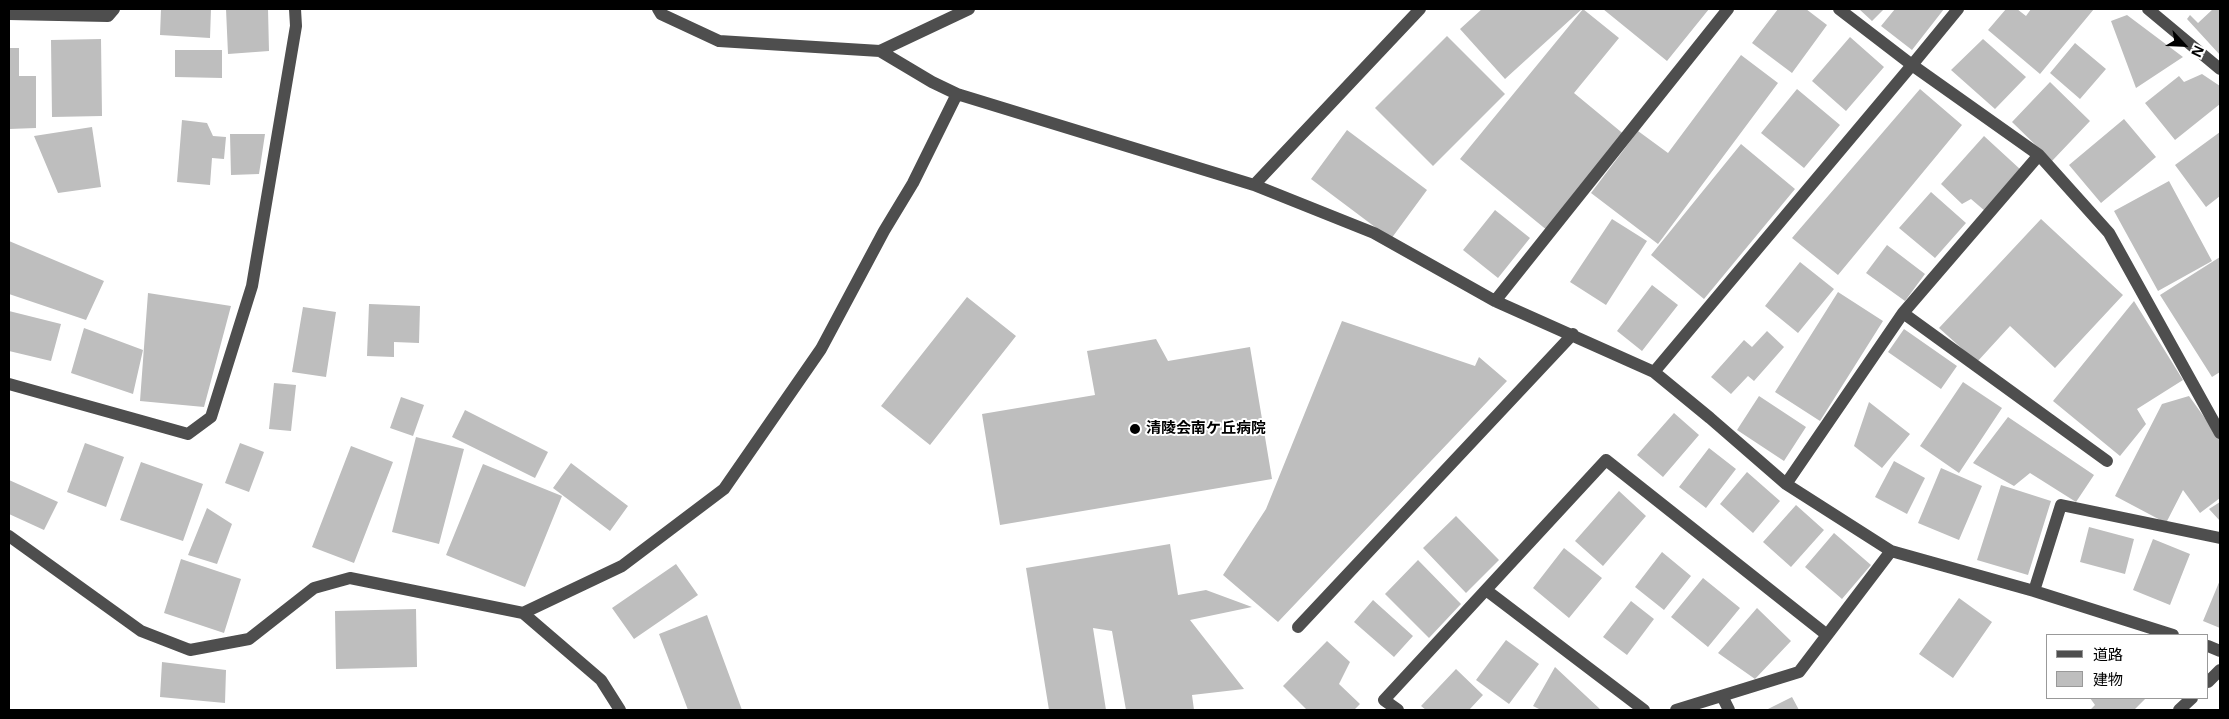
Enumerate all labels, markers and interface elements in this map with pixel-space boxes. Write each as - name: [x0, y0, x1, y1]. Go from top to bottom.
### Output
- north arrow: [2159, 20, 2209, 70]
- text: N: [2187, 42, 2209, 61]
- place label: 清陵会南ケ丘病院: [1146, 420, 1266, 438]
- marker: 清陵会南ケ丘病院: [1128, 422, 1142, 436]
- legend: [2046, 634, 2209, 699]
- text: 道路: [2093, 644, 2123, 664]
- text: 建物: [2093, 669, 2123, 689]

